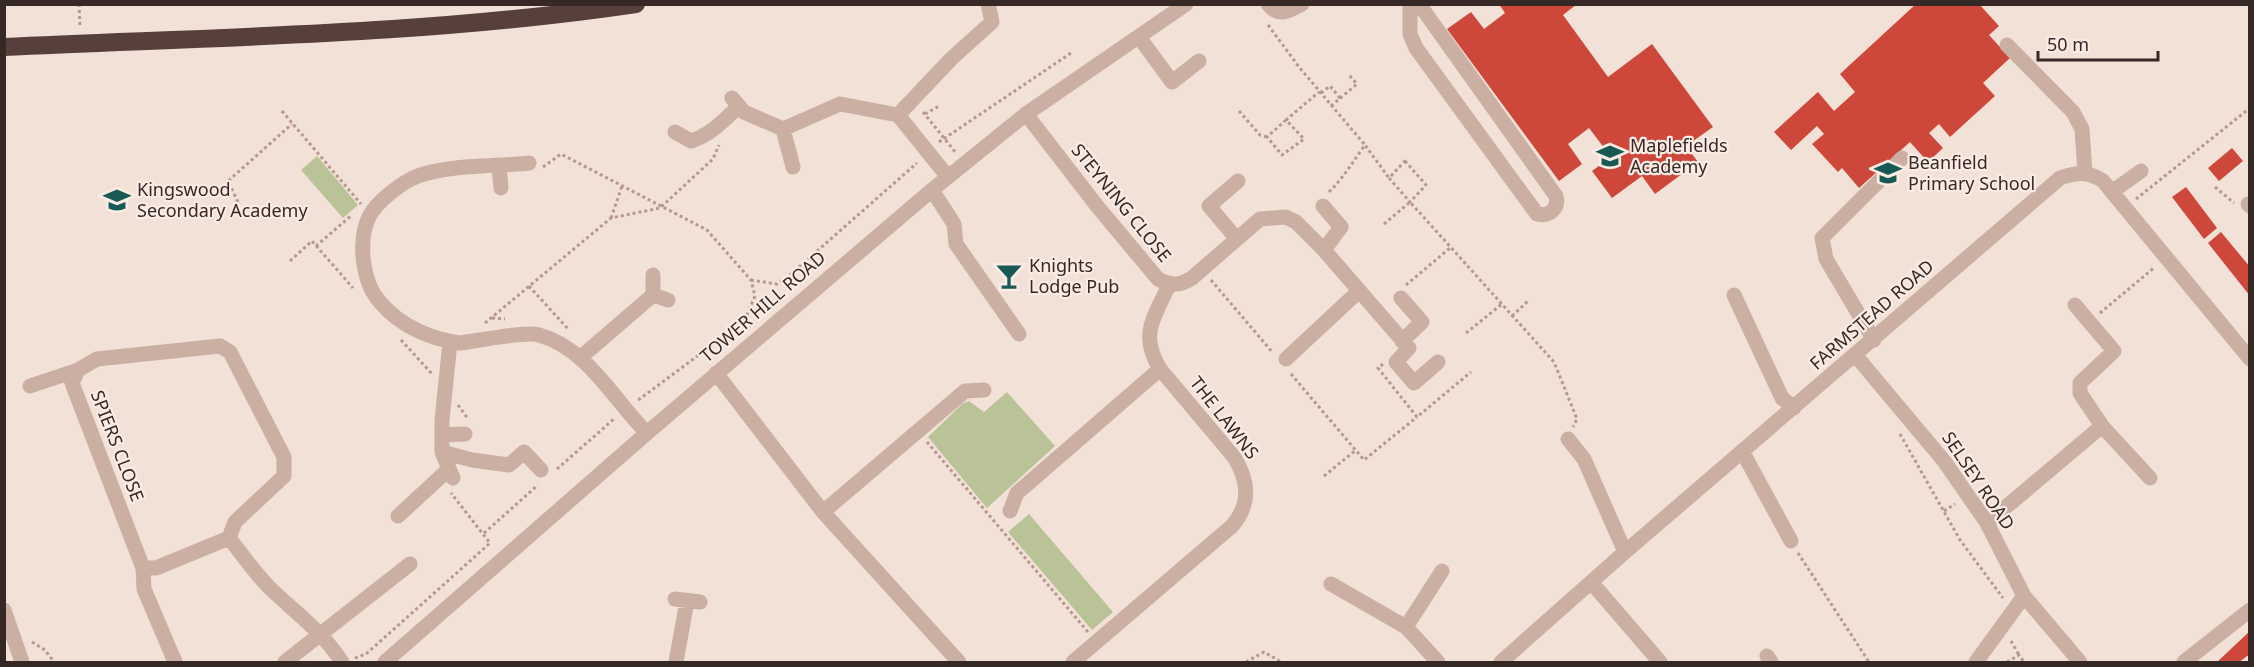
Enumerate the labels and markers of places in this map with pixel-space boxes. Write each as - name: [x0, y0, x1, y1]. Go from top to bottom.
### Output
- place label: Maplefields Academy: [1630, 133, 1728, 178]
- school or university icon: Maplefields Academy: [1595, 141, 1625, 171]
- place label: Beanfield Primary School: [1908, 150, 2035, 195]
- school or university icon: Beanfield Primary School: [1873, 158, 1903, 188]
- place label: Kingswood Secondary Academy: [137, 177, 308, 222]
- school or university icon: Kingswood Secondary Academy: [102, 185, 132, 215]
- place label: Knights Lodge Pub: [1029, 253, 1119, 298]
- bar icon: Knights Lodge Pub: [994, 261, 1024, 291]

